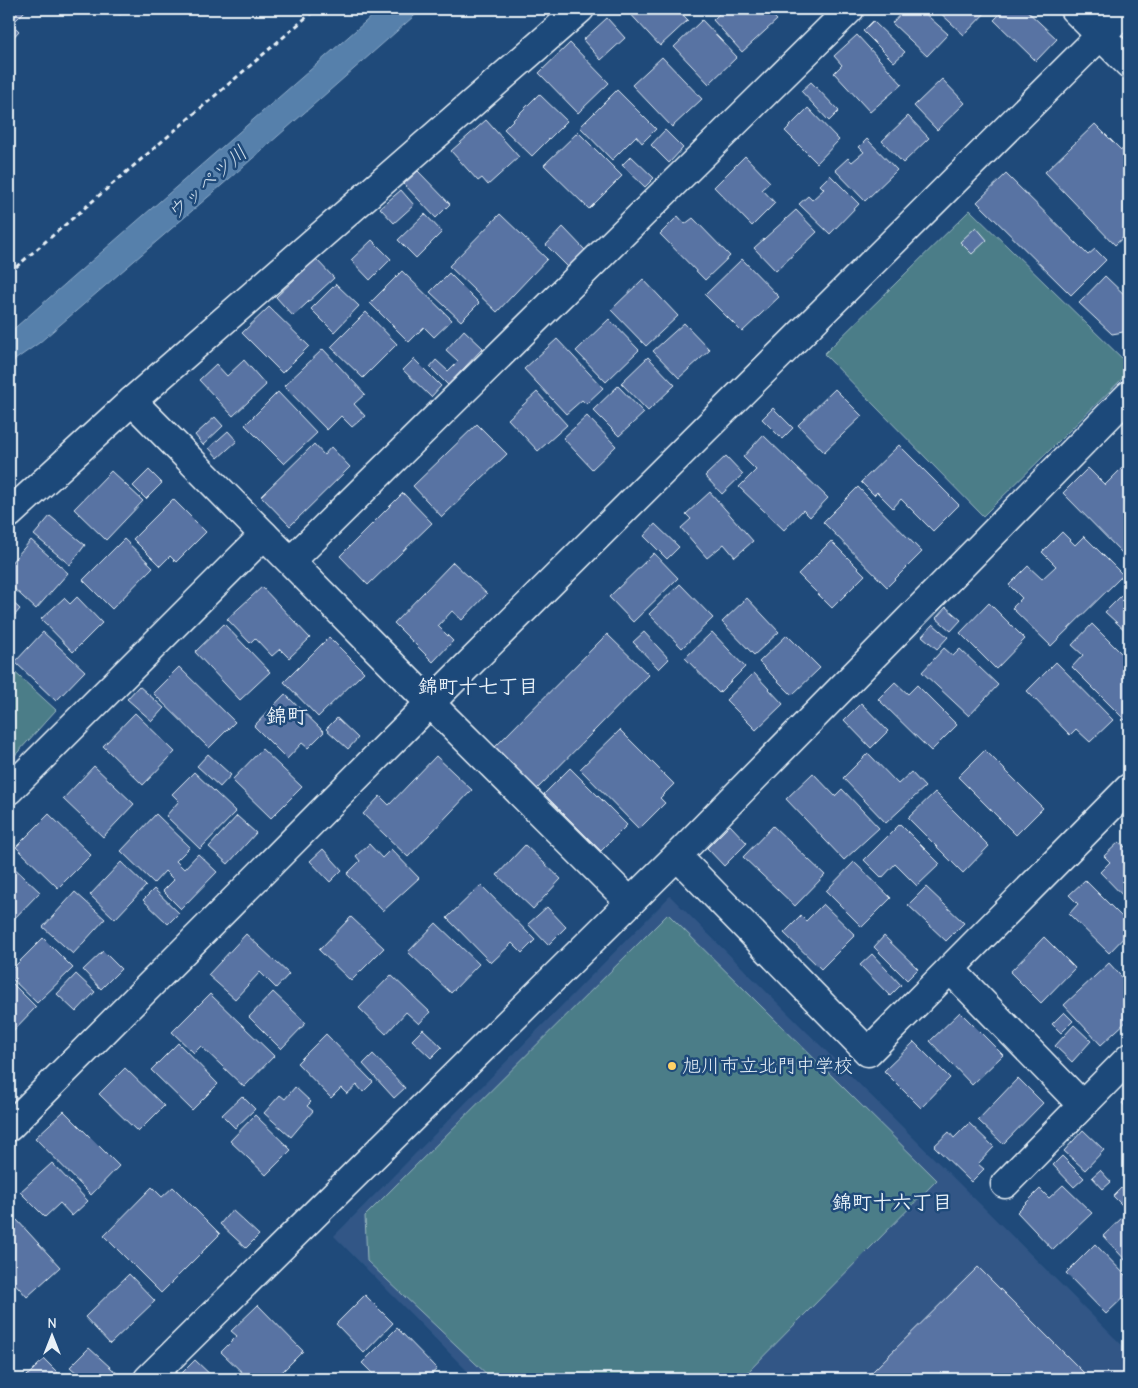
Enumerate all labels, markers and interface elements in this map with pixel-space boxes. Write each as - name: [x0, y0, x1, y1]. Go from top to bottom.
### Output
- water label: ウッペツ川: [162, 141, 252, 225]
- district label: 錦町十七丁目: [418, 675, 538, 698]
- district label: 錦町: [266, 704, 308, 728]
- place label: 旭川市立北門中学校: [682, 1055, 853, 1077]
- marker: 旭川市立北門中学校: [666, 1060, 678, 1072]
- district label: 錦町十六丁目: [832, 1191, 952, 1214]
- north arrow: [28, 1310, 78, 1360]
- text: N: [47, 1315, 57, 1332]

